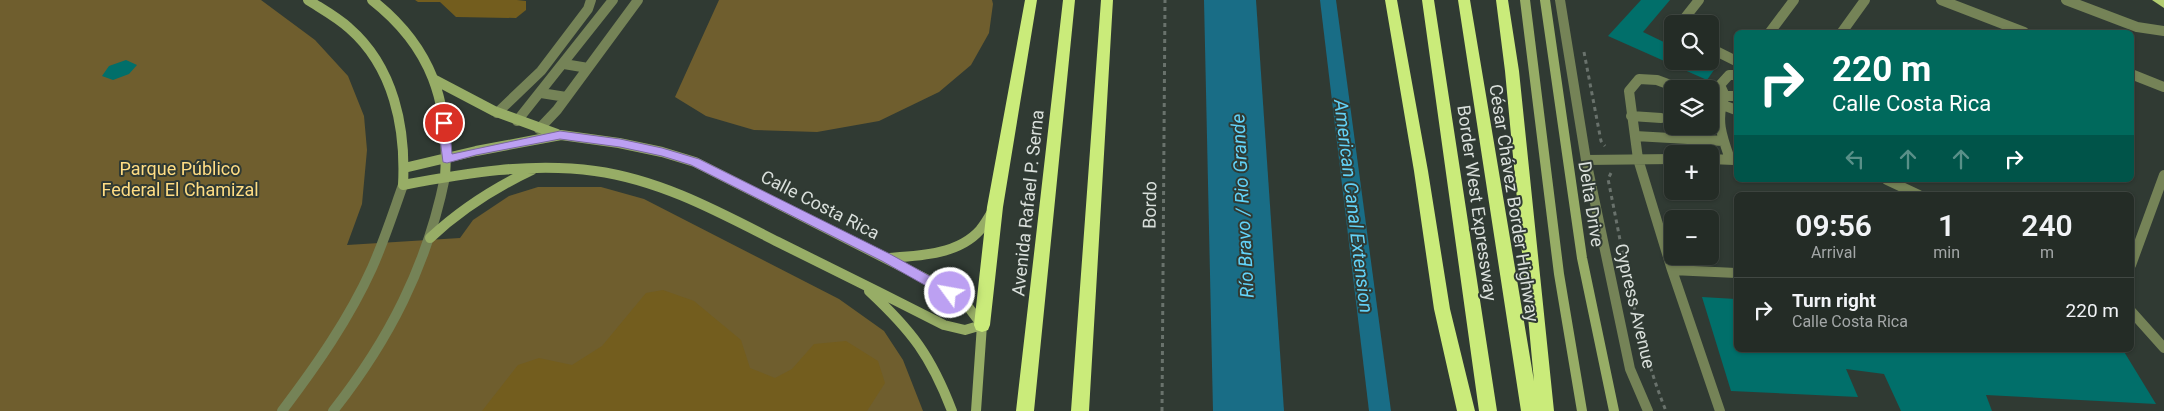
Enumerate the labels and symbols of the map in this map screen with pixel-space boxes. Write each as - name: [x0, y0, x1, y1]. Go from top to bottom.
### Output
- street label: César Chávez Border Highway: [1485, 83, 1544, 324]
- water label: American Canal Extension: [1329, 97, 1378, 314]
- pin: [423, 102, 465, 144]
- street label: Border West Expressway: [1453, 104, 1502, 303]
- street label: Avenida Rafael P. Serna: [1007, 109, 1048, 297]
- water label: Río Bravo / Rio Grande: [1226, 113, 1259, 299]
- park label: Parque Público Federal El Chamizal: [101, 158, 259, 200]
- street label: Delta Drive: [1574, 160, 1609, 248]
- street label: Calle Costa Rica: [757, 166, 883, 244]
- street label: Bordo: [1139, 181, 1160, 229]
- street label: Cypress Avenue: [1611, 241, 1660, 370]
- position arrow: [923, 266, 975, 318]

